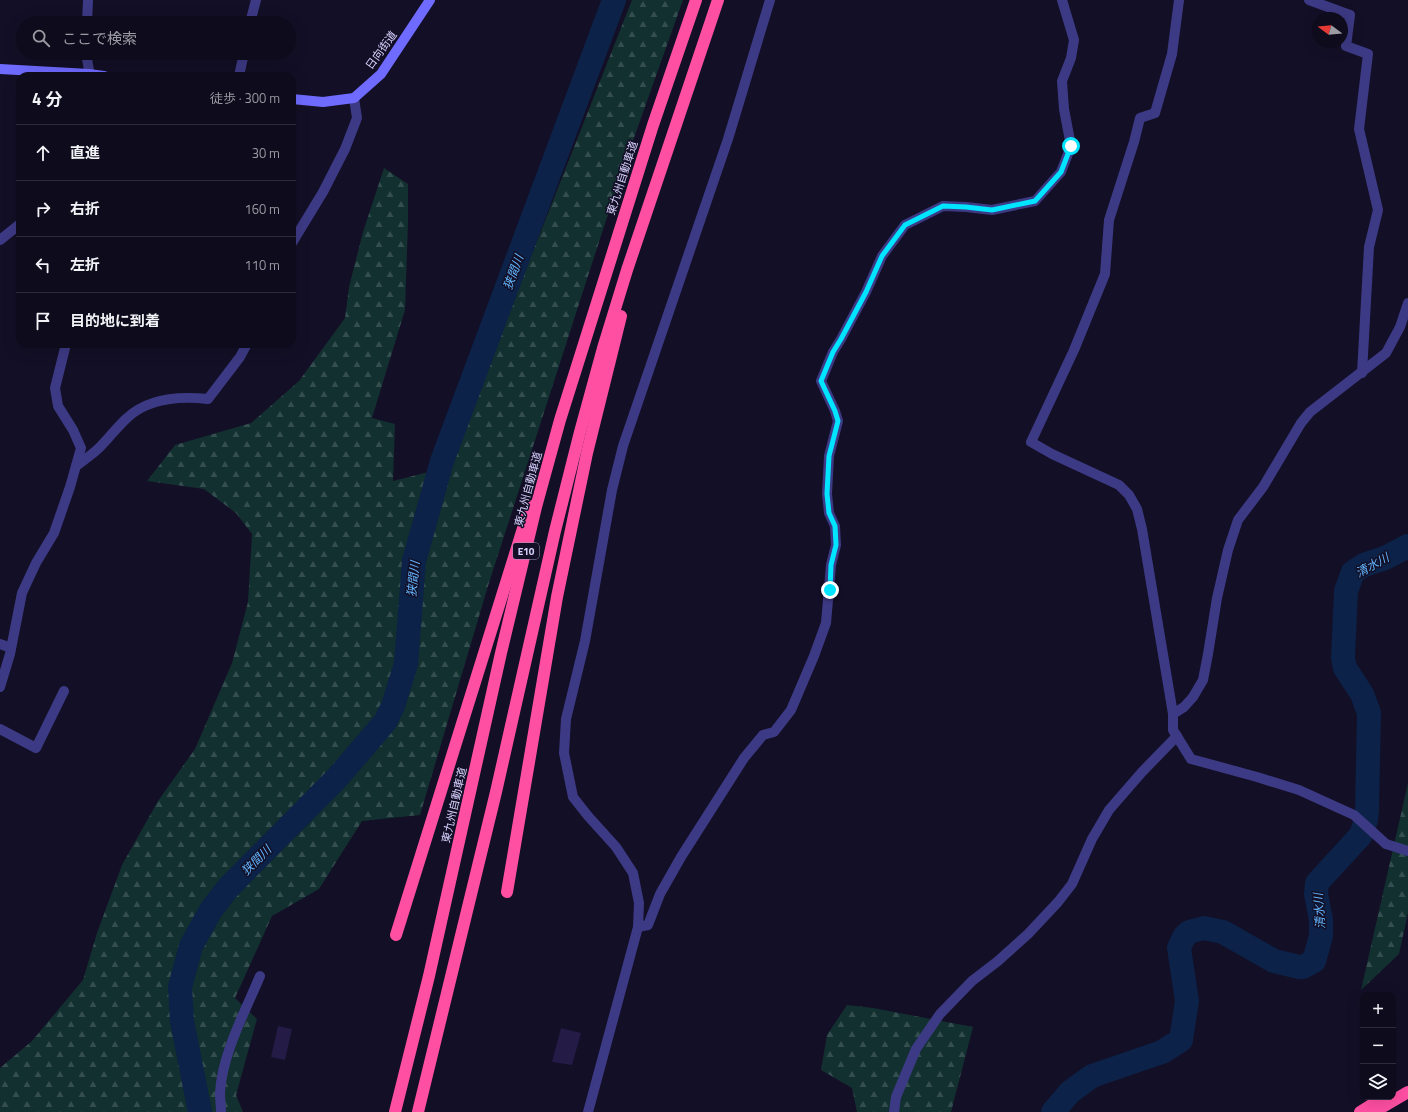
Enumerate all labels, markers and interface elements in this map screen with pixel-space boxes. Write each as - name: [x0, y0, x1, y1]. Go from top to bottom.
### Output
- north arrow: [1312, 12, 1348, 48]
- search box: [16, 16, 296, 60]
- icon: search: [30, 27, 52, 49]
- text: ここで検索: [62, 27, 137, 50]
- street label: 日向街道: [362, 27, 400, 73]
- text: 4 分: [32, 86, 62, 112]
- text: 徒歩 · 300 m: [210, 88, 280, 108]
- route start: [1062, 137, 1080, 155]
- street label: 東九州自動車道: [602, 139, 642, 217]
- text: 直進: [70, 141, 100, 164]
- icon: ahead: [32, 142, 54, 164]
- text: 30 m: [252, 143, 280, 163]
- text: 右折: [70, 197, 100, 220]
- icon: right: [32, 198, 54, 220]
- text: 160 m: [244, 199, 280, 219]
- water label: 狭間川: [498, 250, 529, 292]
- text: 左折: [70, 253, 100, 276]
- icon: left: [32, 254, 54, 276]
- text: 110 m: [244, 255, 280, 275]
- text: 目的地に到着: [70, 309, 160, 332]
- icon: arrive: [32, 310, 54, 332]
- street label: 東九州自動車道: [510, 450, 546, 528]
- road number: E10: [513, 543, 539, 559]
- water label: 清水川: [1352, 547, 1394, 582]
- water label: 狭間川: [402, 558, 425, 598]
- route end: [821, 581, 839, 599]
- street label: 東九州自動車道: [438, 766, 470, 844]
- water label: 狭間川: [237, 839, 277, 879]
- water label: 清水川: [1308, 890, 1330, 930]
- map controls: [1360, 992, 1396, 1100]
- button: +: [1360, 992, 1396, 1028]
- button: −: [1360, 1028, 1396, 1064]
- button: layers: [1360, 1064, 1396, 1100]

